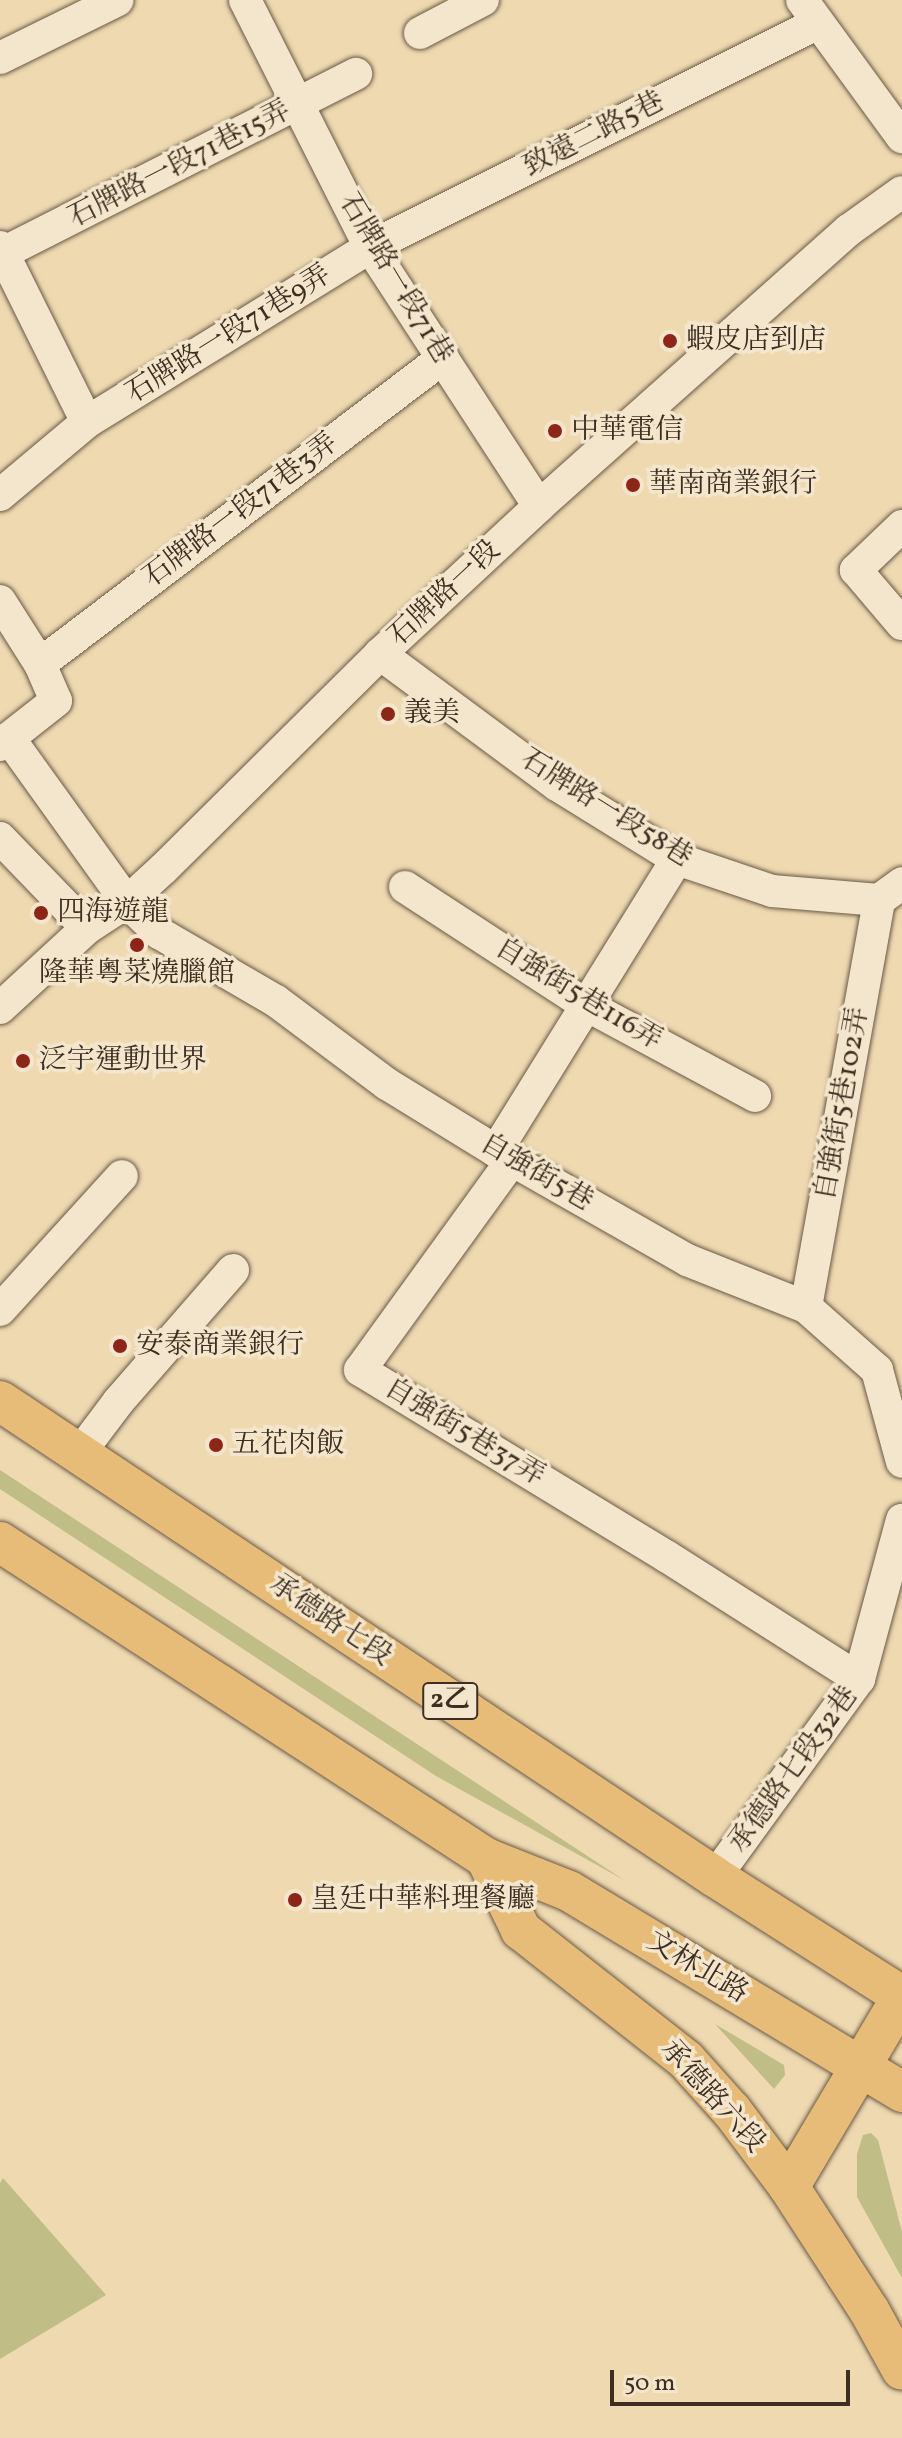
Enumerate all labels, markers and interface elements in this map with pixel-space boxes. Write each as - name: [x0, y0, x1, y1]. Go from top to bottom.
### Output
- street label: 致遠二路5巷: [518, 85, 670, 185]
- street label: 石牌路一段71巷15弄: [63, 94, 297, 236]
- street label: 石牌路一段71巷: [331, 188, 459, 370]
- street label: 石牌路一段71巷9弄: [120, 258, 338, 412]
- place label: 蝦皮店到店: [686, 324, 826, 358]
- marker: 蝦皮店到店: [661, 332, 679, 350]
- place label: 中華電信: [571, 414, 683, 448]
- marker: 中華電信: [546, 422, 564, 440]
- street label: 石牌路一段71巷3弄: [137, 427, 345, 595]
- place label: 華南商業銀行: [649, 468, 817, 502]
- marker: 華南商業銀行: [624, 476, 642, 494]
- street label: 石牌路一段: [382, 534, 508, 654]
- place label: 義美: [404, 697, 460, 731]
- marker: 義美: [379, 705, 397, 723]
- street label: 石牌路一段58巷: [514, 743, 698, 875]
- place label: 四海遊龍: [57, 896, 169, 930]
- marker: 四海遊龍: [32, 904, 50, 922]
- street label: 自強街5巷116弄: [488, 932, 668, 1058]
- marker: 隆華粵菜燒臘館: [128, 936, 146, 954]
- place label: 隆華粵菜燒臘館: [39, 957, 235, 991]
- street label: 自強街5巷102弄: [809, 1004, 877, 1204]
- place label: 泛宇運動世界: [39, 1044, 207, 1078]
- marker: 泛宇運動世界: [14, 1052, 32, 1070]
- street label: 自強街5巷: [473, 1127, 599, 1219]
- place label: 安泰商業銀行: [136, 1329, 304, 1363]
- marker: 安泰商業銀行: [111, 1337, 129, 1355]
- street label: 自強街5巷37弄: [378, 1372, 550, 1494]
- place label: 五花肉飯: [232, 1428, 344, 1462]
- marker: 五花肉飯: [207, 1436, 225, 1454]
- street label: 承德路七段: [263, 1568, 397, 1674]
- road number: 2乙: [422, 1679, 478, 1723]
- street label: 承德路七段32巷: [722, 1680, 866, 1860]
- place label: 皇廷中華料理餐廳: [311, 1883, 535, 1917]
- marker: 皇廷中華料理餐廳: [286, 1891, 304, 1909]
- street label: 文林北路: [640, 1925, 754, 2011]
- street label: 承德路六段: [653, 2034, 771, 2160]
- scale bar: [614, 2354, 854, 2404]
- text: 50 m: [624, 2367, 676, 2401]

